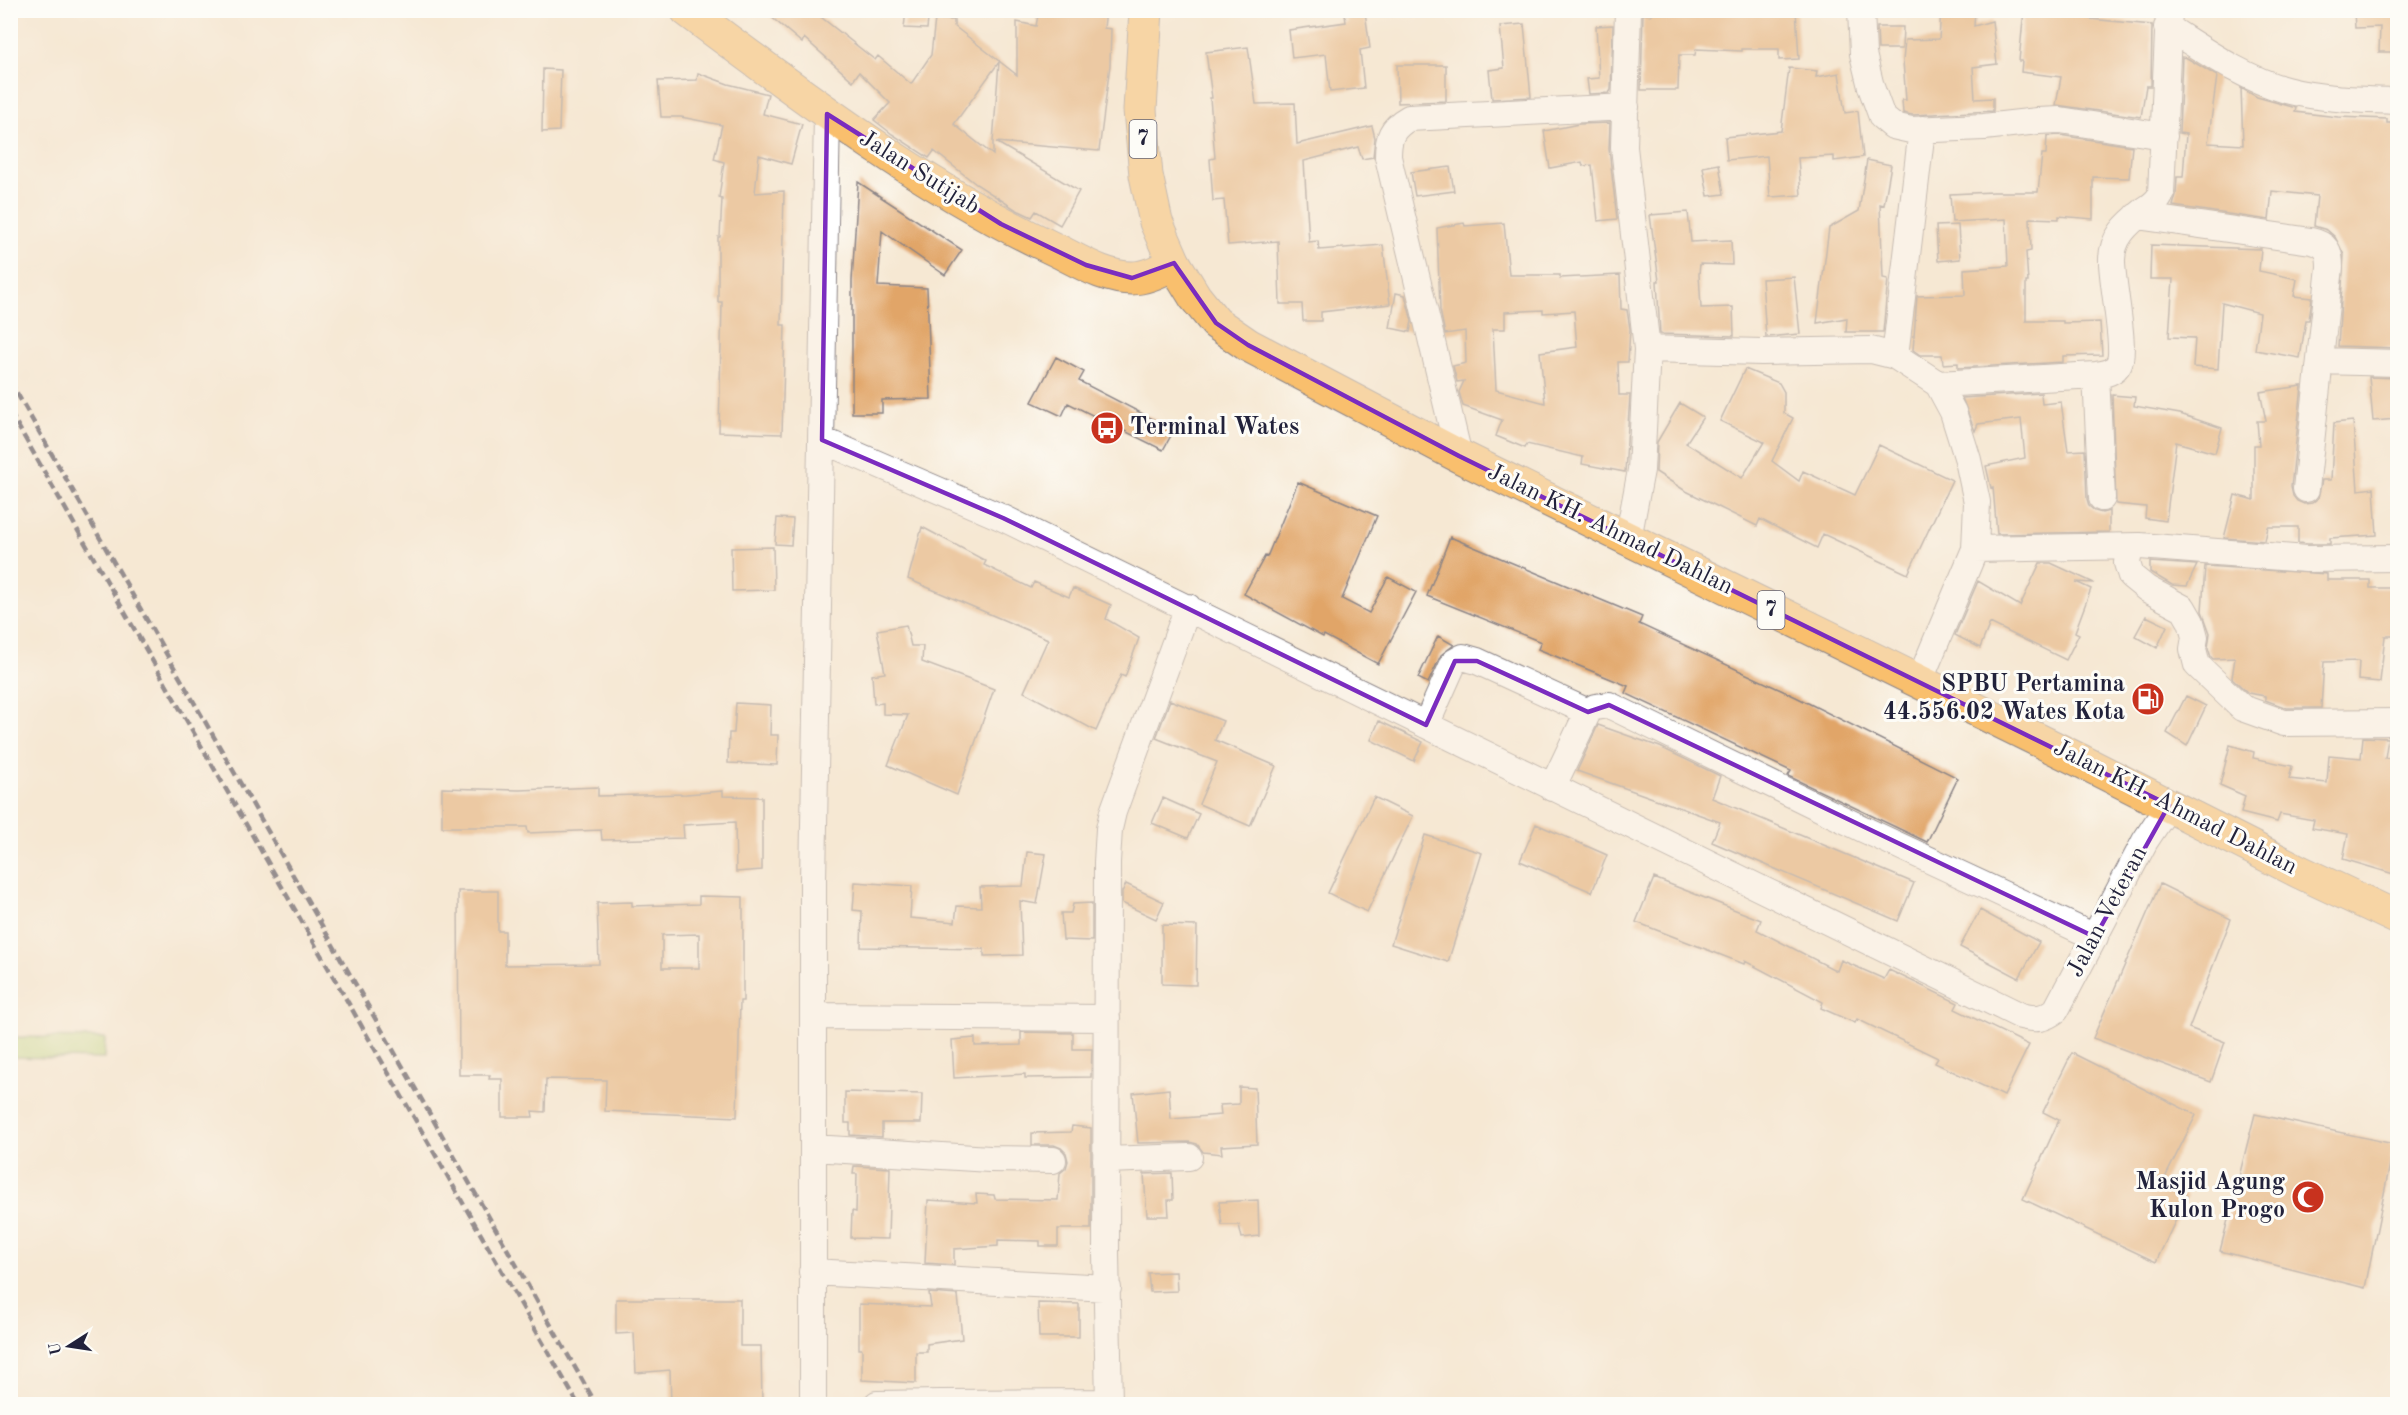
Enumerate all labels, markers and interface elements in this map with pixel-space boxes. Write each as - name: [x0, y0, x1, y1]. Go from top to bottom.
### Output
- road number: 7: [1130, 120, 1156, 158]
- street label: Jalan Sutijab: [854, 126, 984, 220]
- bus stop icon: Terminal Wates: [1089, 410, 1125, 446]
- place label: Terminal Wates: [1130, 416, 1299, 440]
- street label: Jalan KH. Ahmad Dahlan: [1483, 460, 1737, 600]
- road number: 7: [1758, 591, 1784, 629]
- place label: SPBU Pertamina 44.556.02 Wates Kota: [1883, 673, 2125, 725]
- fuel station icon: SPBU Pertamina 44.556.02 Wates Kota: [2130, 681, 2166, 717]
- street label: Jalan KH. Ahmad Dahlan: [2049, 736, 2301, 880]
- street label: Jalan Veteran: [2064, 843, 2152, 981]
- place label: Masjid Agung Kulon Progo: [2135, 1171, 2286, 1223]
- mosque icon: Masjid Agung Kulon Progo: [2290, 1179, 2326, 1215]
- north arrow: [39, 1316, 99, 1376]
- text: U: [47, 1341, 65, 1357]

